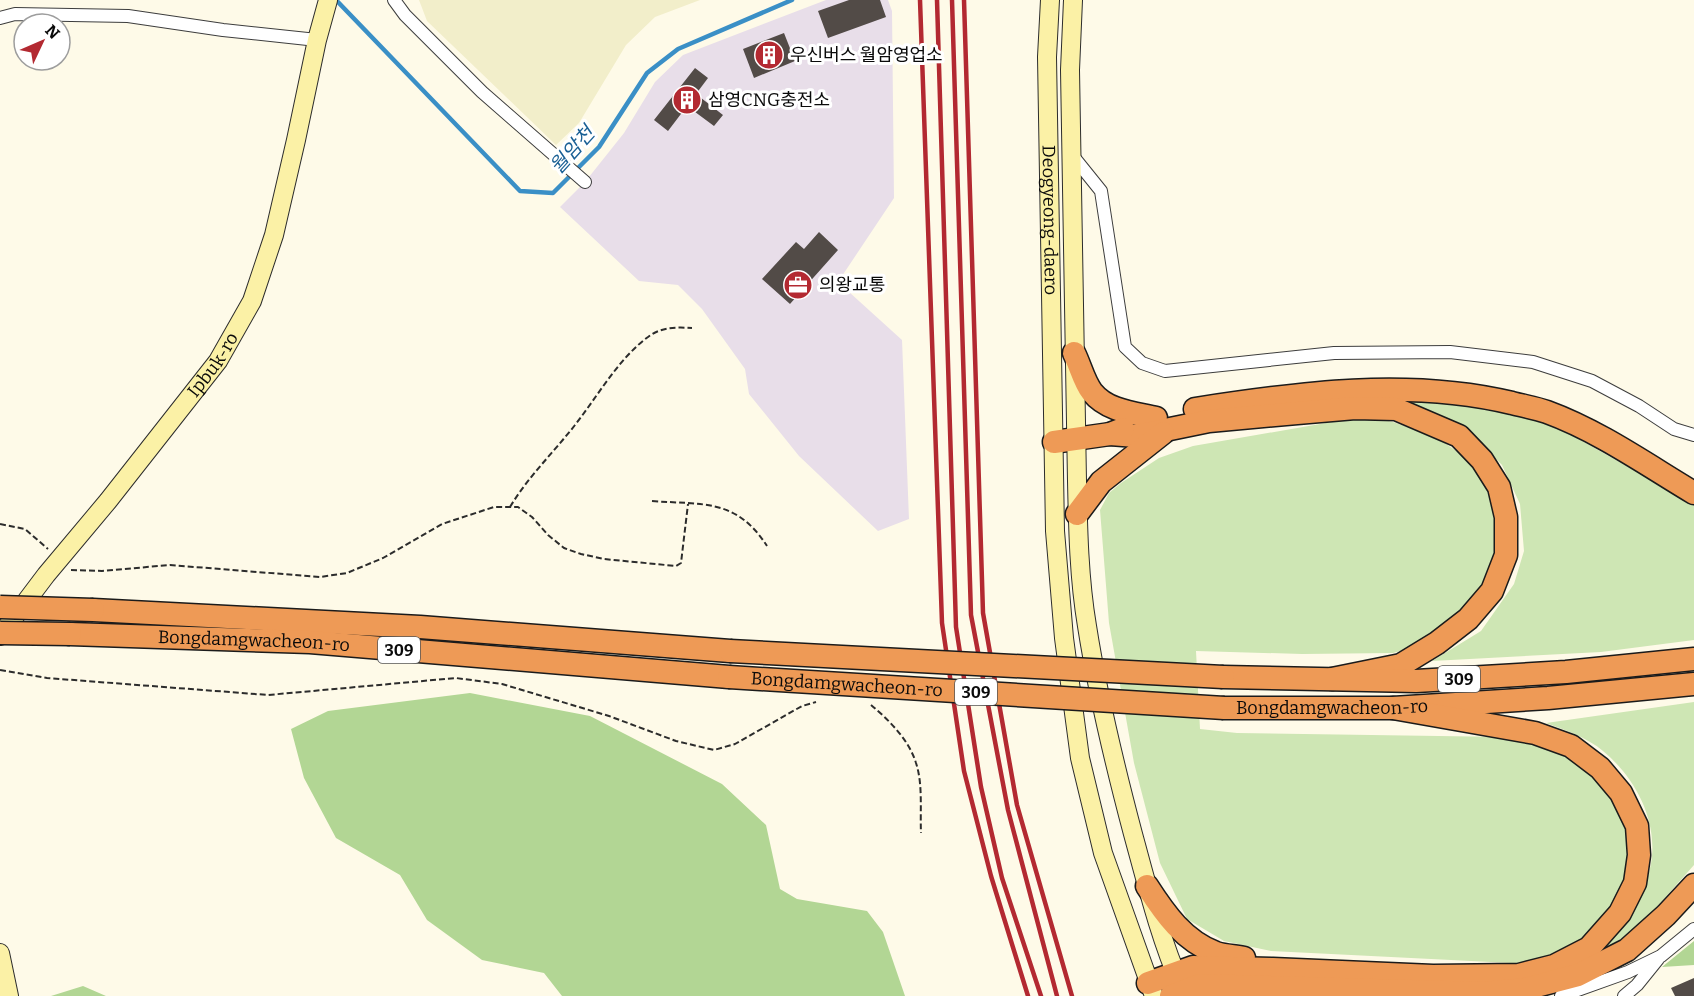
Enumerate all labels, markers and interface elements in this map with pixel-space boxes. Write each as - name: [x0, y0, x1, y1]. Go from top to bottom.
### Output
- north arrow: [12, 12, 72, 72]
- text: N: [41, 21, 64, 43]
- building icon: 우신버스 월암영업소: [753, 39, 785, 71]
- place label: 우신버스 월암영업소: [790, 44, 943, 66]
- building icon: 삼영CNG충전소: [671, 84, 703, 116]
- place label: 삼영CNG충전소: [708, 89, 830, 111]
- water label: 월암천: [545, 120, 601, 179]
- street label: Deogyeong-daero: [1037, 145, 1062, 295]
- office icon: 의왕교통: [782, 269, 814, 301]
- place label: 의왕교통: [819, 274, 885, 296]
- street label: Ipbuk-ro: [183, 329, 243, 402]
- street label: Bongdamgwacheon-ro: [158, 626, 351, 656]
- road number: 309: [378, 637, 420, 663]
- road number: 309: [1438, 666, 1480, 692]
- street label: Bongdamgwacheon-ro: [750, 667, 943, 701]
- road number: 309: [955, 679, 997, 705]
- street label: Bongdamgwacheon-ro: [1236, 695, 1429, 719]

